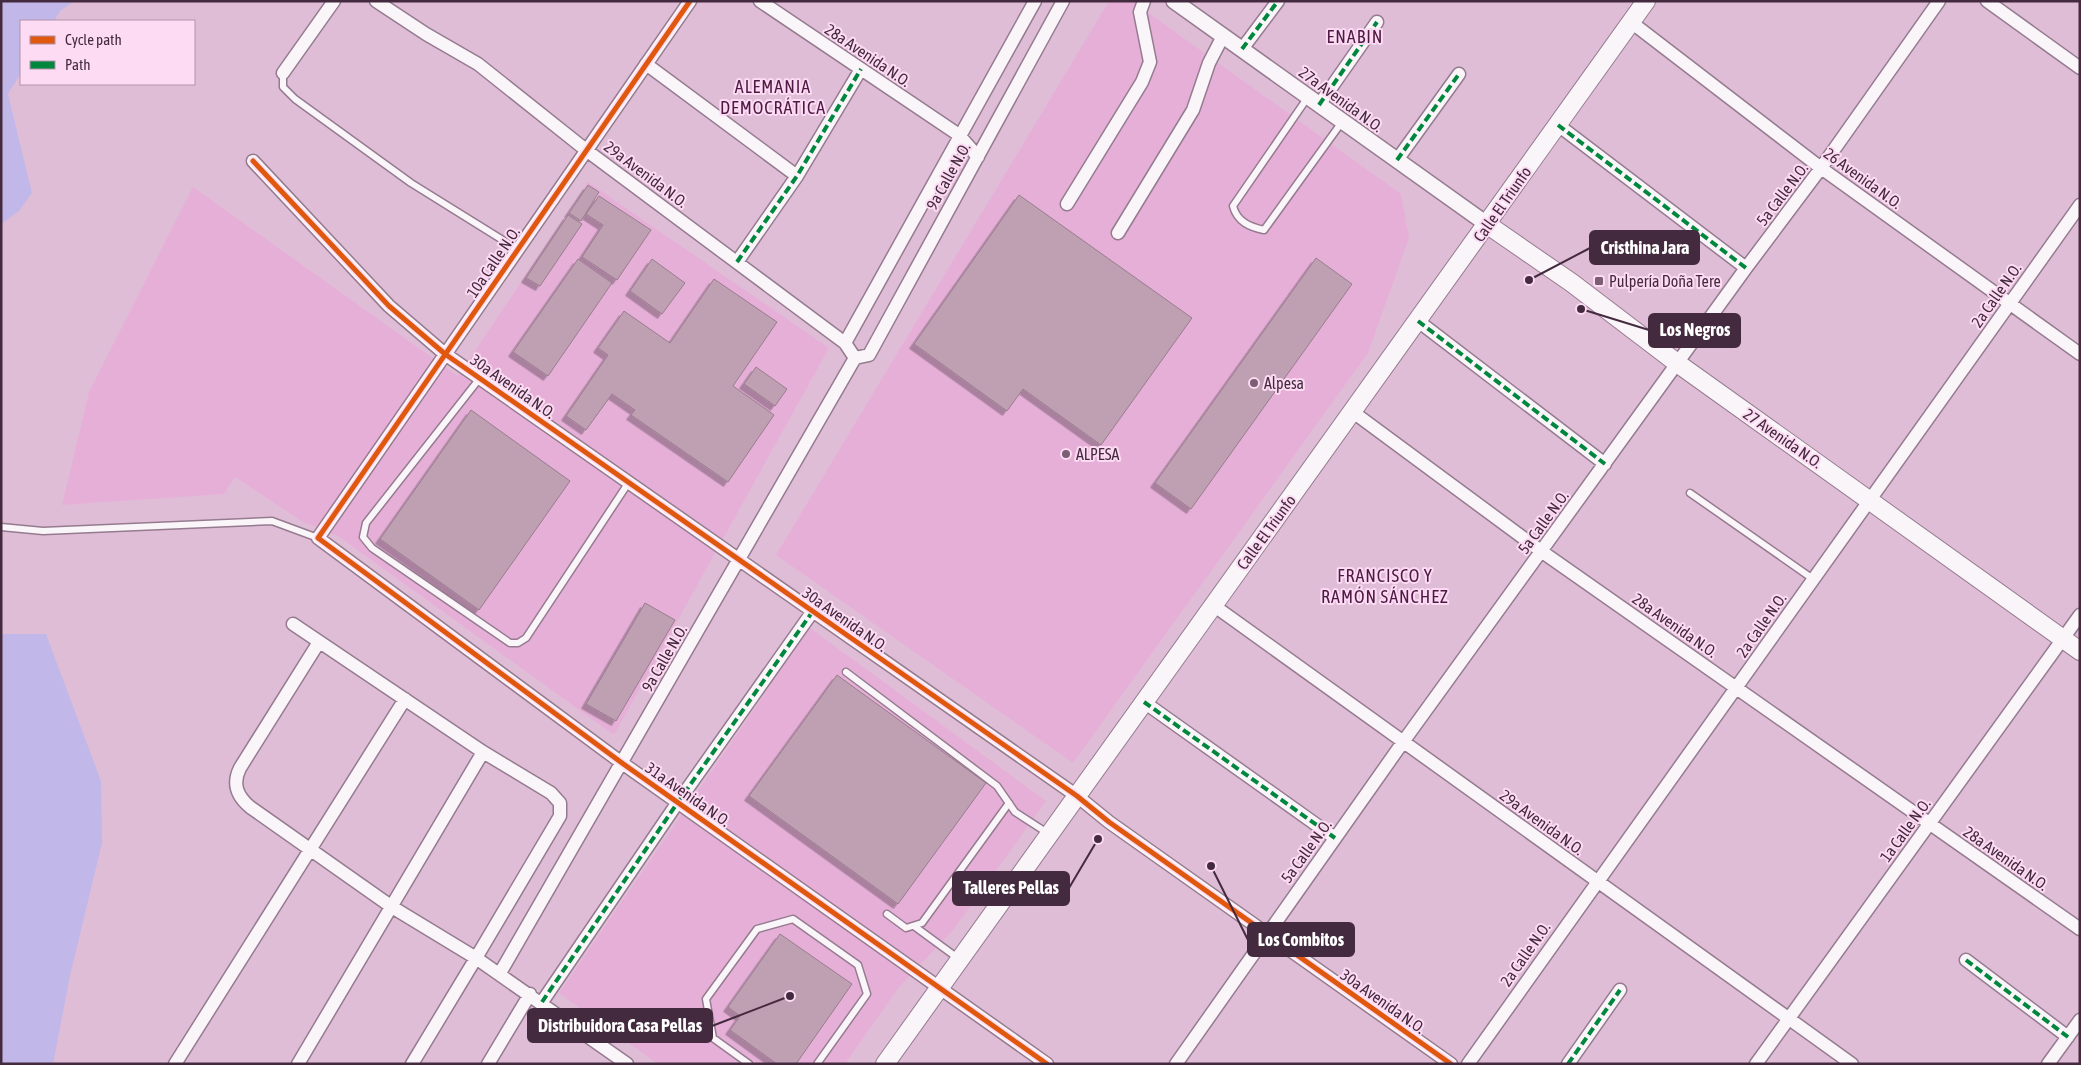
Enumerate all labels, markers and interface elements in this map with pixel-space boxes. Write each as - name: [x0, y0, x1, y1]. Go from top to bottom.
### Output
- legend: [20, 20, 195, 85]
- street label: 28a Avenida N.O.: [822, 20, 914, 90]
- district label: ENABIN: [1327, 26, 1383, 47]
- text: Cycle path: [65, 31, 122, 48]
- text: Path: [65, 56, 91, 73]
- street label: 27a Avenida N.O.: [1296, 63, 1386, 135]
- district label: ALEMANIA DEMOCRÁTICA: [720, 76, 826, 118]
- street label: 29a Avenida N.O.: [601, 137, 691, 211]
- street label: 9a Calle N.O.: [922, 139, 974, 213]
- street label: 26 Avenida N.O.: [1821, 144, 1905, 212]
- street label: 5a Calle N.O.: [1753, 159, 1811, 229]
- street label: Calle El Triunfo: [1470, 163, 1534, 245]
- street label: 10a Calle N.O.: [463, 223, 523, 301]
- callout: Cristhina Jara: [1590, 231, 1699, 264]
- text: Cristhina Jara: [1601, 237, 1689, 258]
- street label: 2a Calle N.O.: [1967, 260, 2025, 330]
- place label: Pulpería Doña Tere: [1609, 272, 1721, 291]
- marker: Pulpería Doña Tere: [1593, 275, 1605, 287]
- callout: Los Negros: [1649, 314, 1740, 347]
- text: Los Negros: [1660, 319, 1731, 340]
- street label: 30a Avenida N.O.: [467, 350, 559, 422]
- place label: Alpesa: [1264, 374, 1304, 393]
- marker: Alpesa: [1248, 377, 1260, 389]
- street label: 27 Avenida N.O.: [1740, 404, 1826, 472]
- place label: ALPESA: [1076, 445, 1119, 463]
- marker: ALPESA: [1060, 448, 1072, 460]
- street label: 5a Calle N.O.: [1514, 487, 1572, 557]
- street label: Calle El Triunfo: [1233, 491, 1299, 573]
- district label: FRANCISCO Y RAMÓN SÁNCHEZ: [1321, 565, 1449, 607]
- street label: 30a Avenida N.O.: [799, 583, 891, 655]
- street label: 28a Avenida N.O.: [1629, 589, 1721, 661]
- street label: 2a Calle N.O.: [1732, 590, 1790, 660]
- street label: 9a Calle N.O.: [638, 621, 690, 694]
- street label: 31a Avenida N.O.: [642, 758, 734, 830]
- street label: 29a Avenida N.O.: [1497, 786, 1587, 858]
- street label: 1a Calle N.O.: [1876, 795, 1934, 865]
- street label: 5a Calle N.O.: [1277, 816, 1335, 886]
- street label: 28a Avenida N.O.: [1960, 822, 2052, 894]
- callout: Talleres Pellas: [953, 872, 1069, 905]
- text: Talleres Pellas: [963, 877, 1060, 898]
- street label: 2a Calle N.O.: [1496, 919, 1554, 989]
- callout: Los Combitos: [1248, 923, 1354, 956]
- text: Los Combitos: [1258, 929, 1345, 950]
- street label: 30a Avenida N.O.: [1337, 965, 1429, 1037]
- callout: Distribuidora Casa Pellas: [528, 1009, 712, 1042]
- text: Distribuidora Casa Pellas: [538, 1015, 703, 1036]

